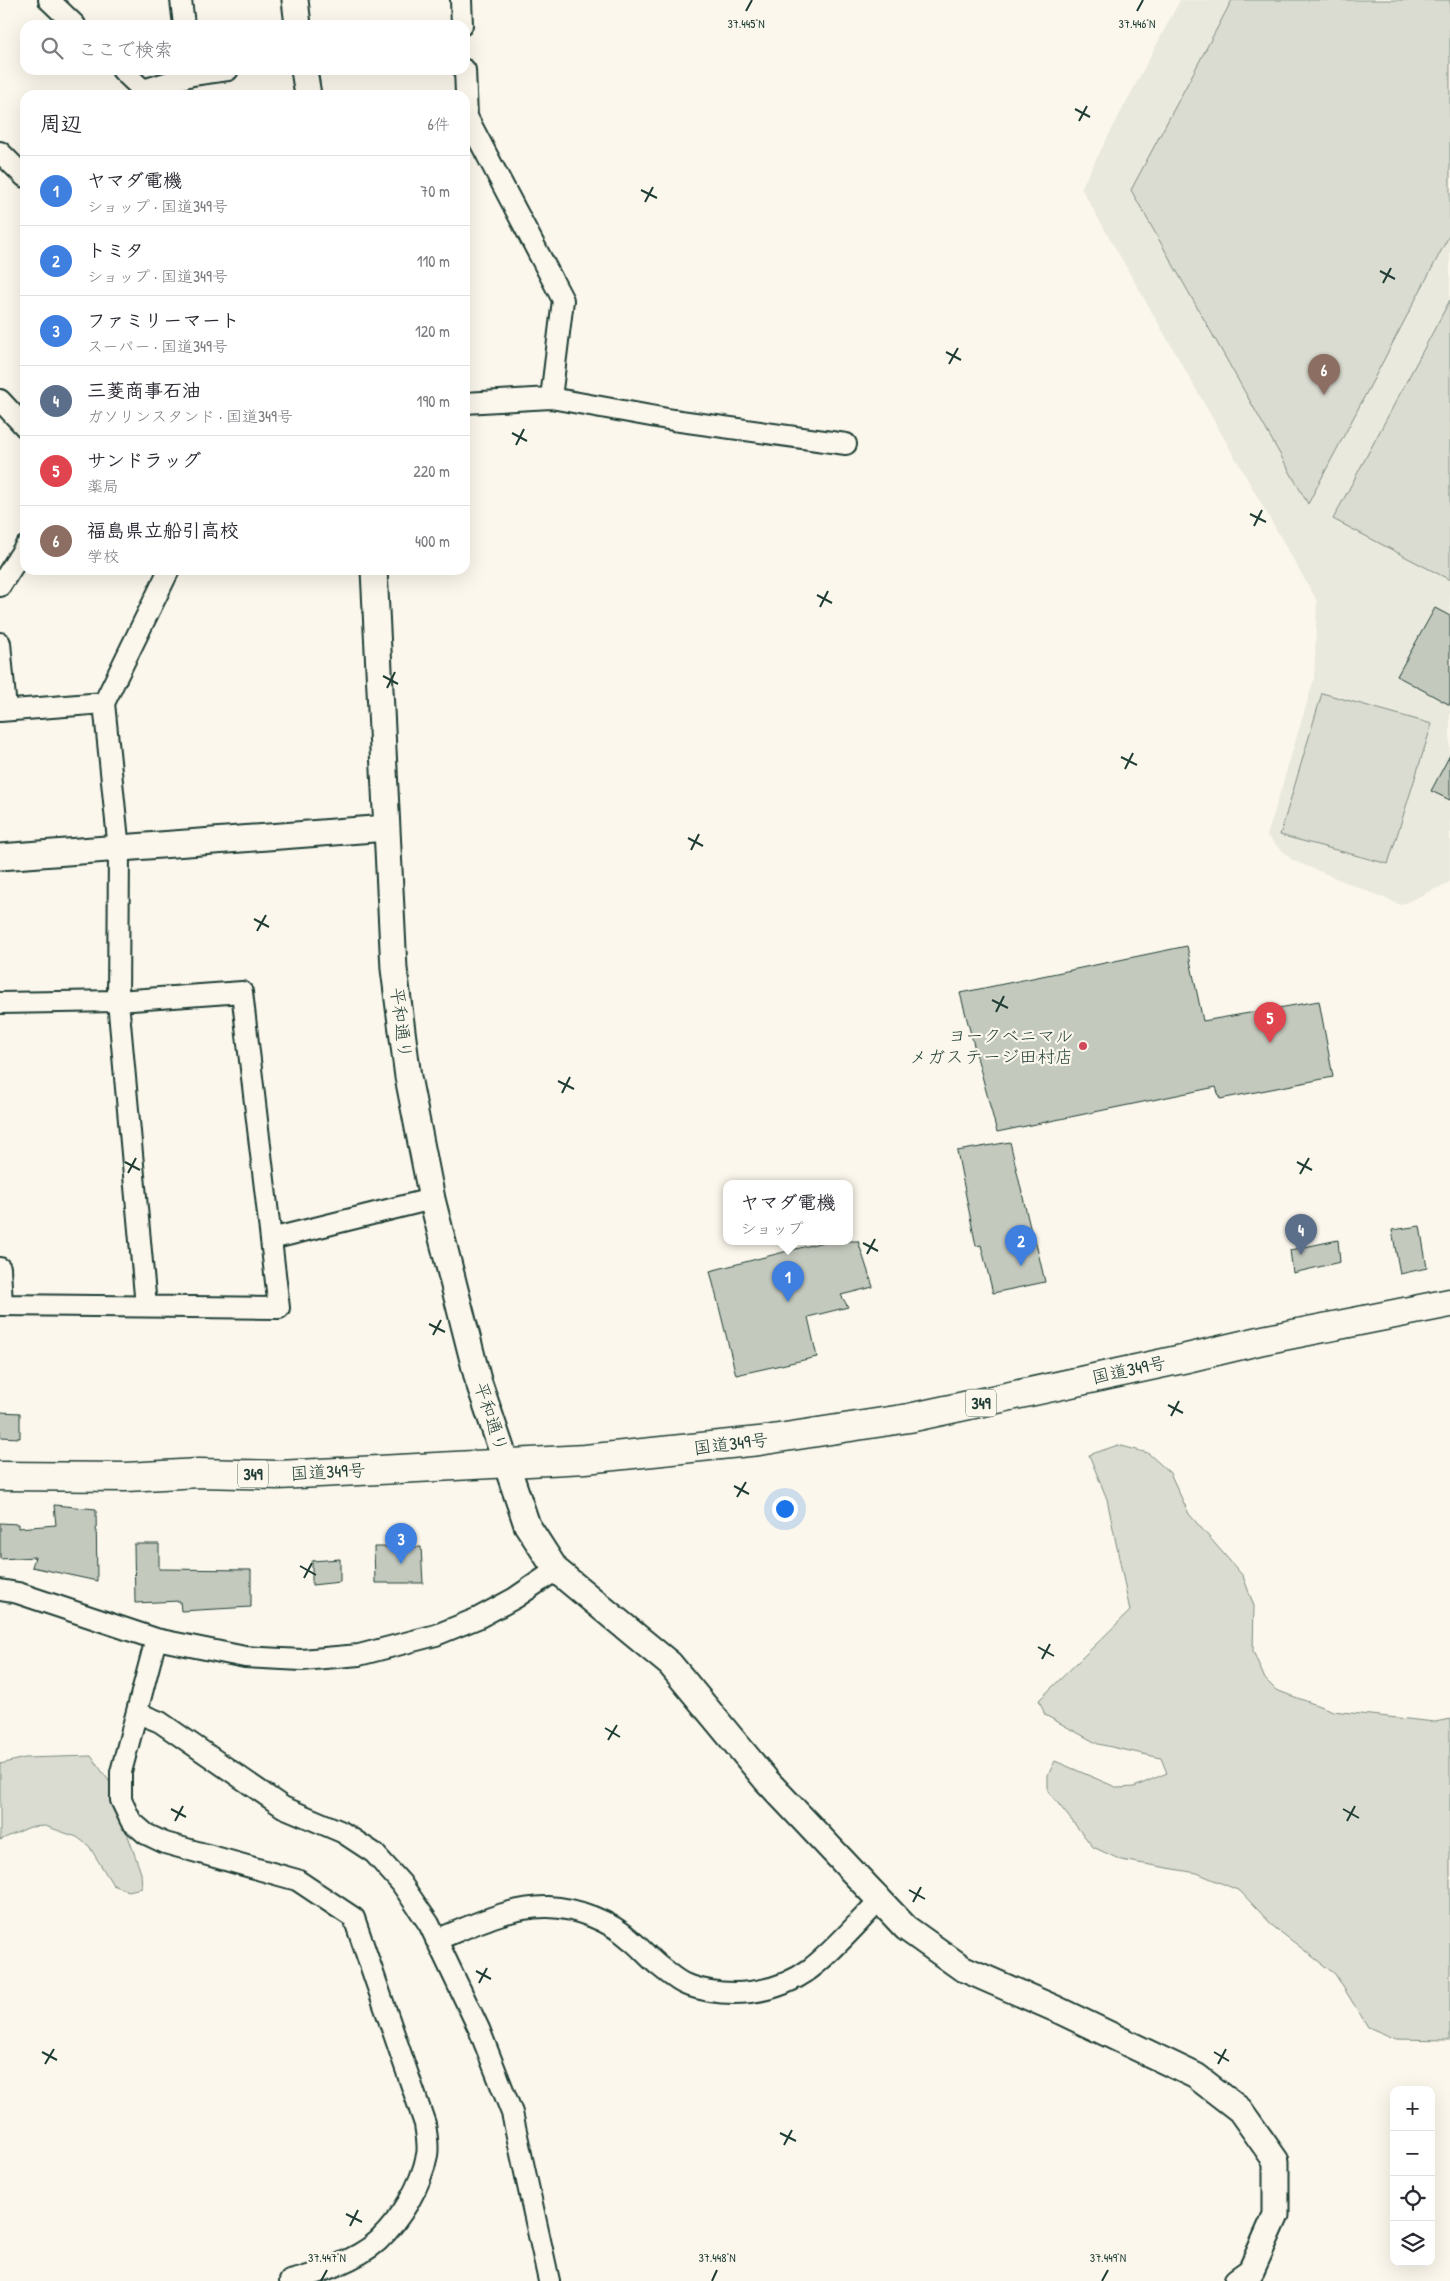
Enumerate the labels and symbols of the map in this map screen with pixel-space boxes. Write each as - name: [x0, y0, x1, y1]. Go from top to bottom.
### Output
- text: 37.445°N: [727, 15, 765, 32]
- text: 37.446°N: [1119, 15, 1155, 32]
- pin: 6: [1308, 354, 1340, 395]
- street label: 平和通り: [385, 986, 418, 1060]
- pin: 5: [1254, 1002, 1286, 1043]
- place label: ヨークベニマル メガステージ田村店: [909, 1023, 1073, 1069]
- marker: ヨークベニマル メガステージ田村店: [1077, 1040, 1089, 1052]
- pin: 4: [1285, 1214, 1317, 1255]
- pin: 2: [1005, 1225, 1037, 1266]
- pin: 1: [772, 1261, 804, 1302]
- street label: 国道349号: [1089, 1349, 1168, 1390]
- street label: 平和通り: [468, 1379, 514, 1455]
- road number: 349: [966, 1390, 996, 1416]
- street label: 国道349号: [692, 1427, 770, 1461]
- street label: 国道349号: [290, 1457, 366, 1486]
- road number: 349: [238, 1460, 268, 1488]
- your location: [772, 1496, 798, 1522]
- pin: 3: [385, 1523, 417, 1564]
- text: 37.447°N: [308, 2249, 346, 2266]
- text: 37.448°N: [698, 2249, 736, 2266]
- text: 37.449°N: [1090, 2249, 1126, 2266]

